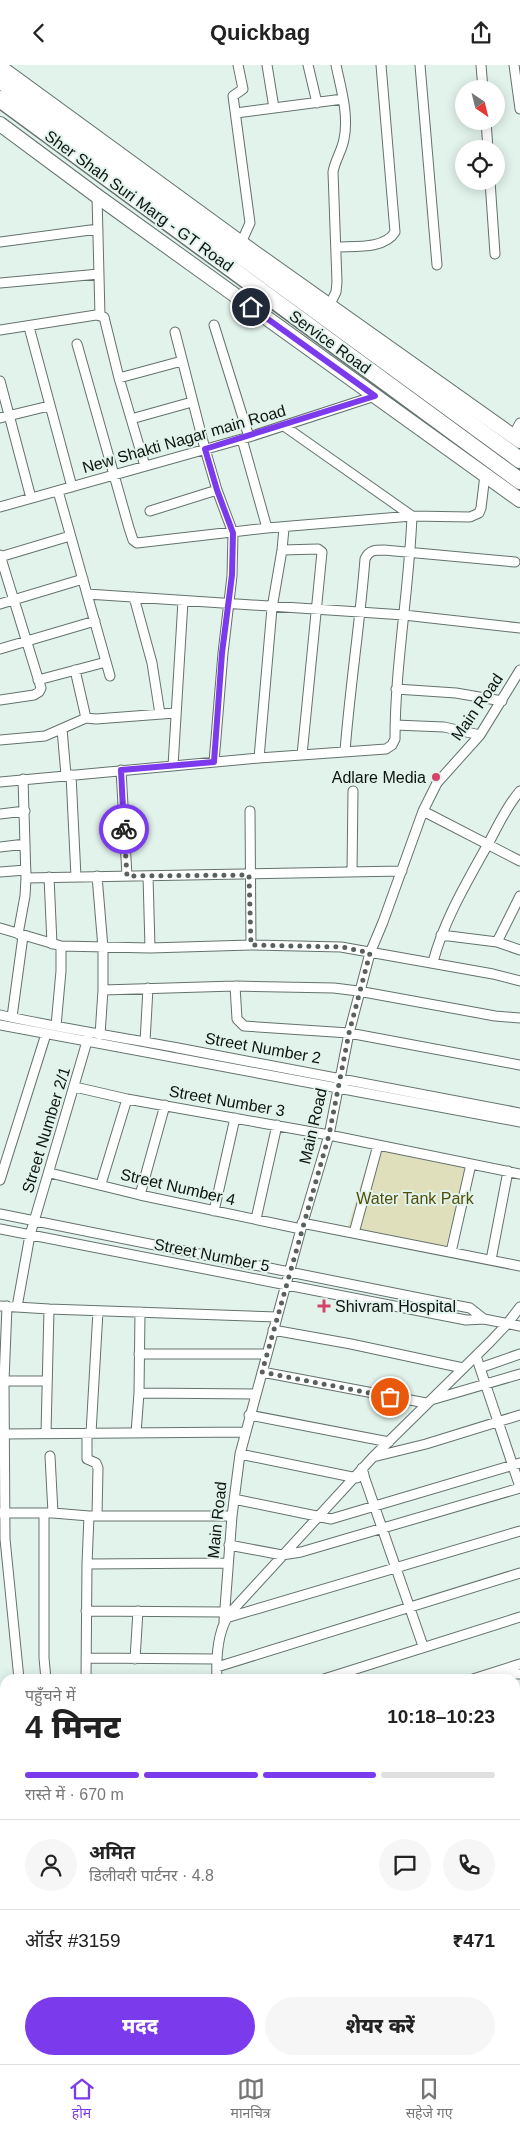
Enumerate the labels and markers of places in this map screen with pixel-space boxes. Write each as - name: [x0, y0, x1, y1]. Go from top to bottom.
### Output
- pin: [230, 286, 272, 328]
- place label: Adlare Media: [332, 769, 426, 786]
- marker: Adlare Media: [430, 771, 442, 783]
- place label: Shivram Hospital: [335, 1298, 456, 1315]
- marker: Shivram Hospital: [317, 1299, 331, 1313]
- pin: [369, 1376, 411, 1418]

